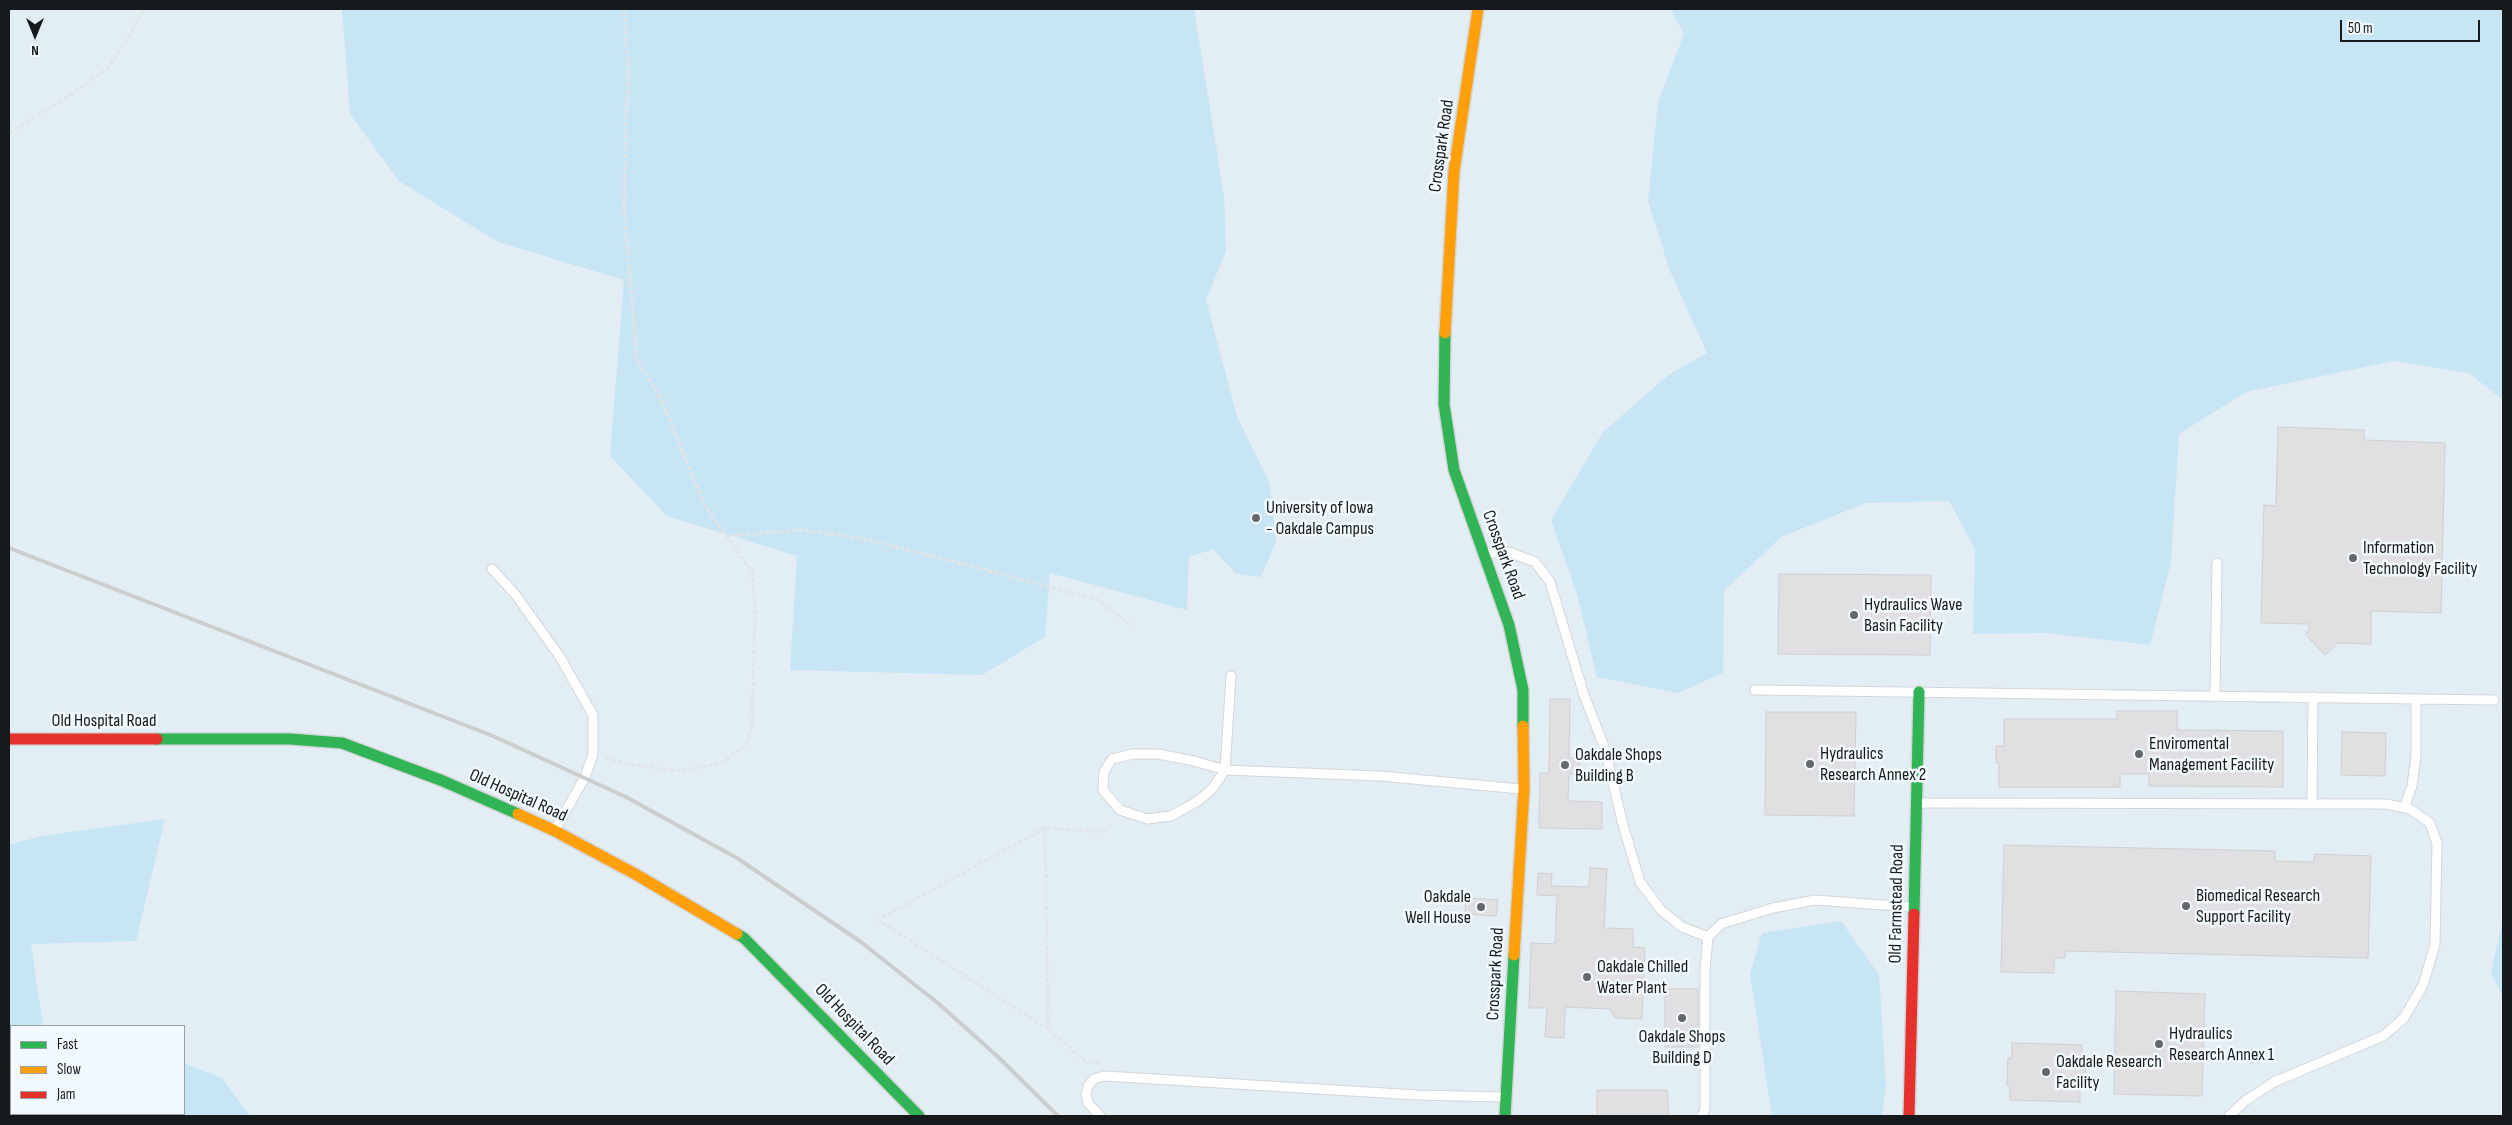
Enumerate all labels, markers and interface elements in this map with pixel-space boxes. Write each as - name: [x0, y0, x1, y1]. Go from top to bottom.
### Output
- north arrow: [10, 10, 60, 60]
- scale bar: [2342, 10, 2482, 42]
- text: 50 m: [2348, 19, 2373, 38]
- text: N: [31, 42, 39, 59]
- street label: Crosspark Road: [1425, 98, 1459, 194]
- place label: University of Iowa - Oakdale Campus: [1266, 497, 1374, 540]
- street label: Crosspark Road: [1477, 508, 1529, 602]
- marker: University of Iowa - Oakdale Campus: [1250, 512, 1262, 524]
- place label: Information Technology Facility: [2363, 537, 2477, 580]
- marker: Information Technology Facility: [2347, 552, 2359, 564]
- place label: Hydraulics Wave Basin Facility: [1864, 594, 1962, 636]
- marker: Hydraulics Wave Basin Facility: [1848, 609, 1860, 621]
- street label: Old Hospital Road: [52, 710, 156, 732]
- place label: Enviromental Management Facility: [2149, 733, 2274, 776]
- place label: Hydraulics Research Annex 2: [1820, 743, 1926, 786]
- place label: Oakdale Shops Building B: [1575, 744, 1662, 786]
- marker: Enviromental Management Facility: [2133, 748, 2145, 760]
- marker: Hydraulics Research Annex 2: [1804, 758, 1816, 770]
- marker: Oakdale Shops Building B: [1559, 759, 1571, 771]
- street label: Old Hospital Road: [466, 765, 570, 827]
- street label: Old Farmstead Road: [1885, 844, 1909, 964]
- place label: Biomedical Research Support Facility: [2196, 885, 2320, 928]
- place label: Oakdale Well House: [1405, 886, 1471, 929]
- marker: Biomedical Research Support Facility: [2180, 900, 2192, 912]
- marker: Oakdale Well House: [1475, 901, 1487, 913]
- street label: Crosspark Road: [1483, 927, 1509, 1021]
- place label: Oakdale Chilled Water Plant: [1597, 956, 1688, 999]
- marker: Oakdale Chilled Water Plant: [1581, 971, 1593, 983]
- street label: Old Hospital Road: [810, 980, 898, 1070]
- marker: Oakdale Shops Building D: [1676, 1012, 1688, 1024]
- place label: Hydraulics Research Annex 1: [2169, 1023, 2274, 1066]
- legend: [10, 1025, 185, 1115]
- place label: Oakdale Shops Building D: [1639, 1026, 1725, 1068]
- text: Fast: [57, 1035, 78, 1054]
- marker: Hydraulics Research Annex 1: [2153, 1038, 2165, 1050]
- place label: Oakdale Research Facility: [2056, 1051, 2162, 1094]
- text: Slow: [57, 1060, 81, 1079]
- marker: Oakdale Research Facility: [2040, 1066, 2052, 1078]
- text: Jam: [57, 1085, 75, 1104]

